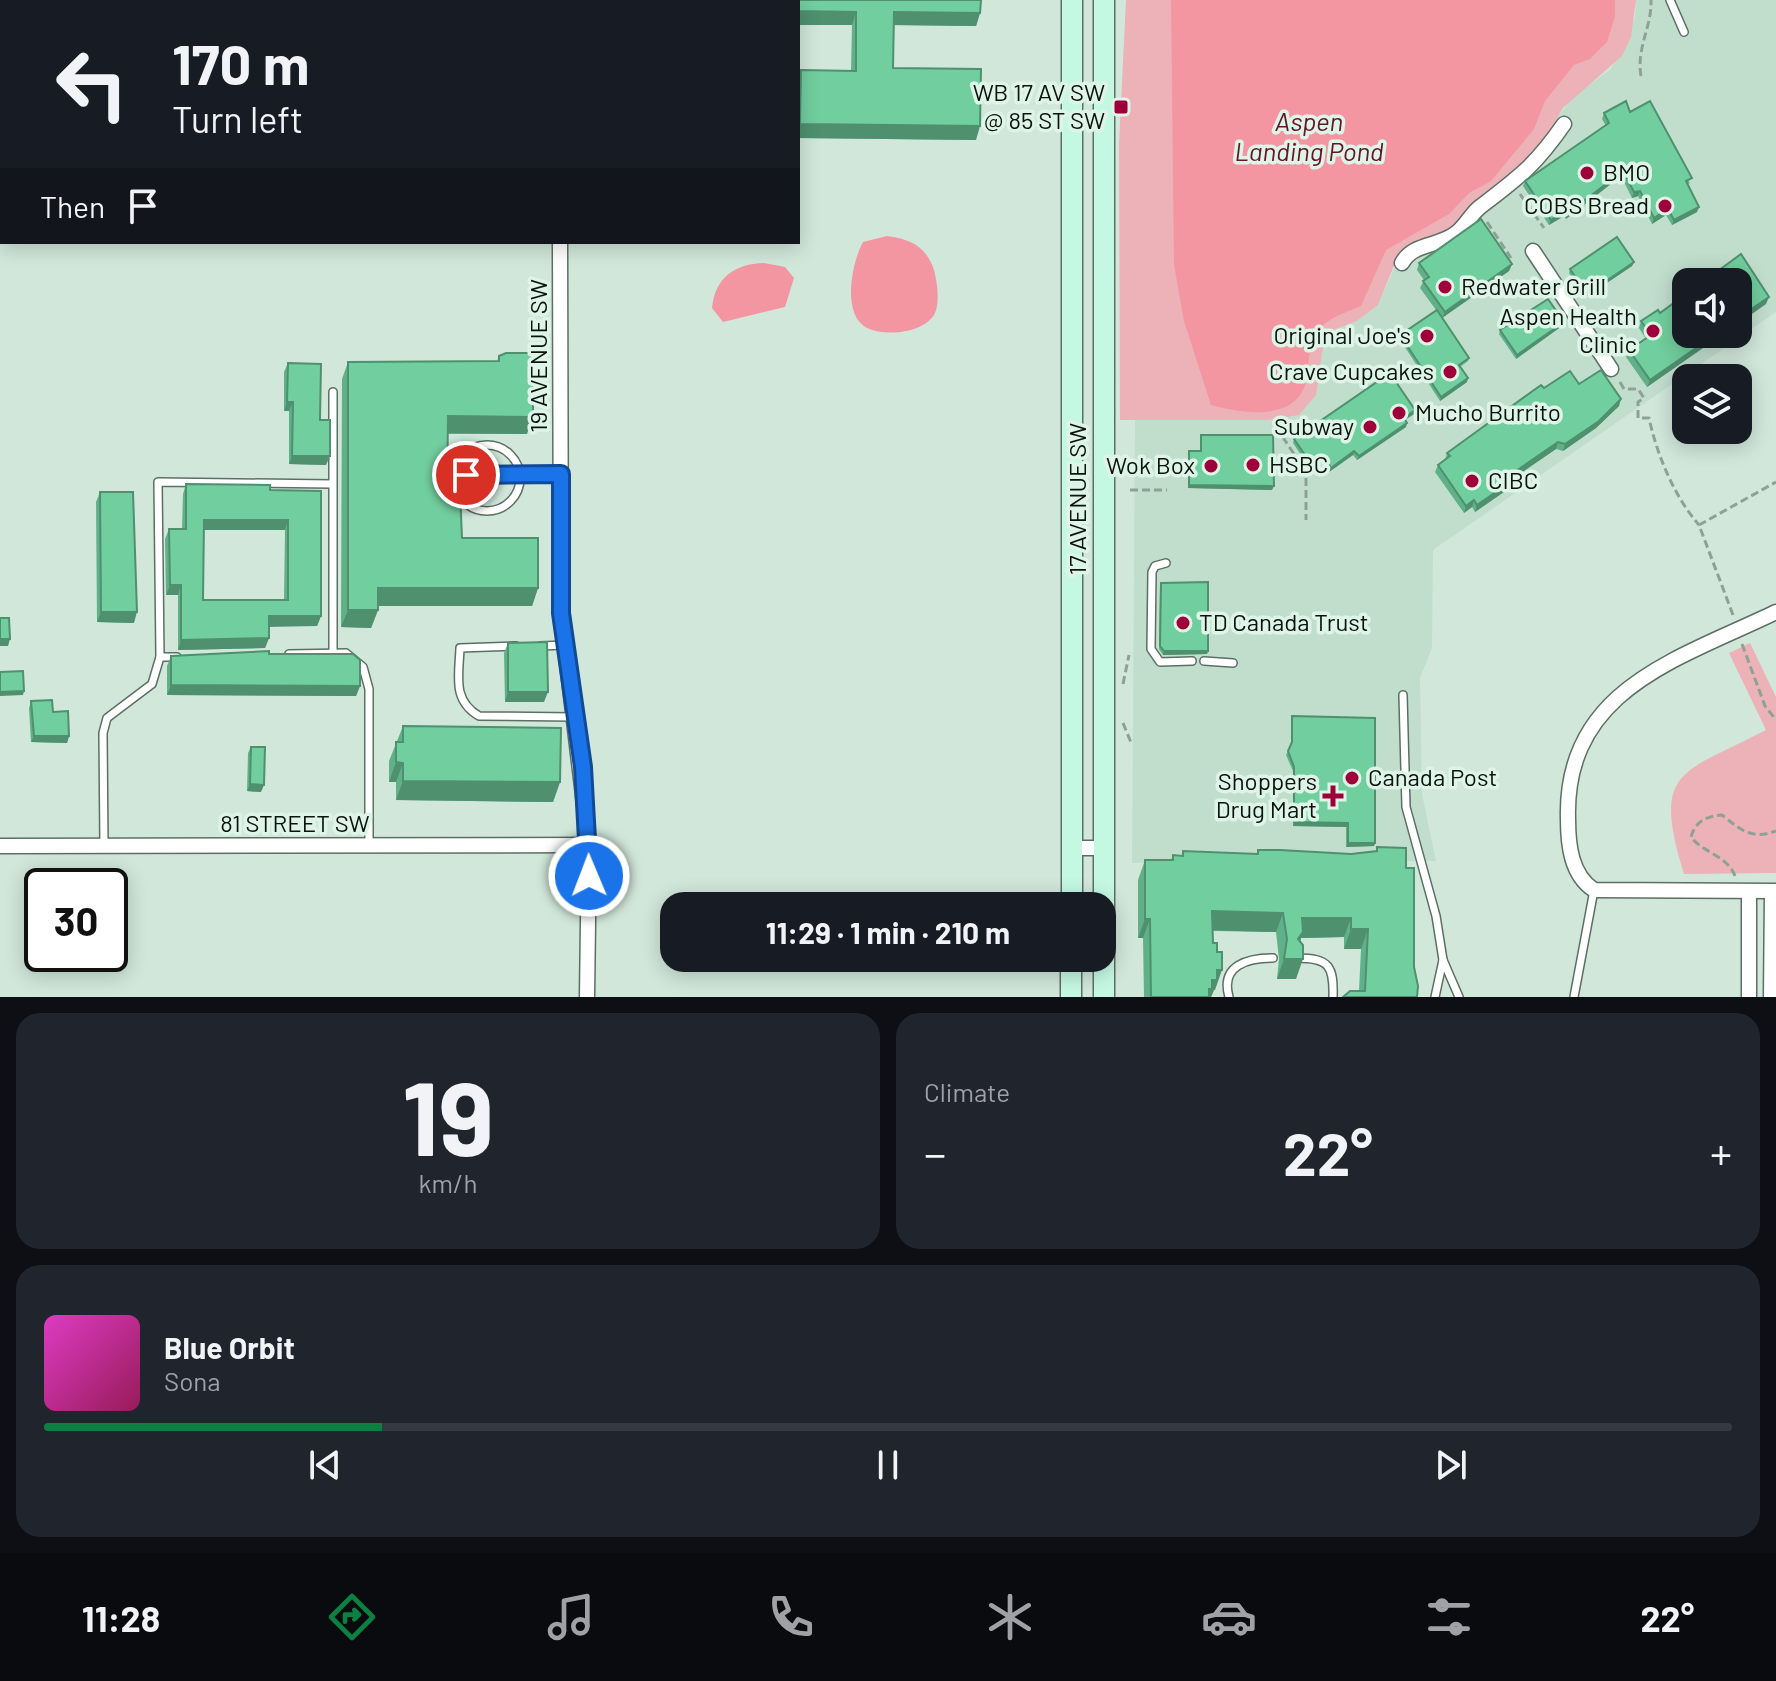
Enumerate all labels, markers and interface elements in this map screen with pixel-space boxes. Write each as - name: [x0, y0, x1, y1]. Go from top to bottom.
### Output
- text: 170 m: [172, 29, 309, 96]
- icon: left: [40, 32, 144, 136]
- place label: WB 17 AV SW @ 85 ST SW: [973, 77, 1105, 134]
- text: Turn left: [172, 97, 303, 140]
- marker: WB 17 AV SW @ 85 ST SW: [1112, 98, 1130, 116]
- water label: Aspen Landing Pond: [1234, 105, 1384, 166]
- place label: BMO: [1603, 157, 1650, 186]
- marker: BMO: [1578, 164, 1596, 182]
- icon: arrive: [121, 184, 165, 228]
- text: Then: [40, 188, 105, 224]
- place label: COBS Bread: [1524, 190, 1649, 219]
- marker: COBS Bread: [1656, 197, 1674, 215]
- map controls: [1672, 268, 1752, 444]
- button: sound: [1672, 268, 1752, 348]
- place label: Redwater Grill: [1461, 271, 1606, 300]
- marker: Redwater Grill: [1436, 278, 1454, 296]
- street label: 19 AVENUE SW: [523, 279, 552, 433]
- place label: Aspen Health Clinic: [1499, 301, 1637, 358]
- place label: Original Joe's: [1273, 320, 1411, 349]
- marker: Aspen Health Clinic: [1644, 322, 1662, 340]
- marker: Original Joe's: [1418, 327, 1436, 345]
- place label: Crave Cupcakes: [1269, 356, 1434, 385]
- marker: Crave Cupcakes: [1441, 363, 1459, 381]
- button: layers: [1672, 364, 1752, 444]
- place label: Mucho Burrito: [1415, 397, 1561, 426]
- marker: Mucho Burrito: [1390, 404, 1408, 422]
- place label: Subway: [1274, 411, 1354, 440]
- marker: Subway: [1361, 418, 1379, 436]
- street label: 17 AVENUE SW: [1062, 423, 1091, 575]
- pin: [432, 441, 500, 509]
- place label: HSBC: [1269, 449, 1328, 478]
- place label: Wok Box: [1106, 450, 1195, 479]
- icon: arrive: [444, 453, 488, 497]
- marker: HSBC: [1244, 456, 1262, 474]
- marker: Wok Box: [1202, 457, 1220, 475]
- place label: CIBC: [1488, 465, 1538, 494]
- marker: CIBC: [1463, 472, 1481, 490]
- place label: TD Canada Trust: [1199, 607, 1369, 636]
- marker: TD Canada Trust: [1174, 614, 1192, 632]
- place label: Canada Post: [1368, 762, 1497, 791]
- place label: Shoppers Drug Mart: [1216, 766, 1317, 823]
- marker: Canada Post: [1343, 769, 1361, 787]
- marker: Shoppers Drug Mart: [1324, 787, 1342, 805]
- street label: 81 STREET SW: [220, 808, 370, 837]
- position arrow: [547, 834, 631, 918]
- speed limit sign: 30: [24, 868, 128, 972]
- text: 11:29 · 1 min · 210 m: [766, 914, 1010, 950]
- text: 19: [402, 1052, 494, 1177]
- text: Climate: [924, 1076, 1010, 1107]
- text: 22°: [1283, 1116, 1373, 1188]
- text: −: [924, 1126, 946, 1179]
- text: +: [1710, 1126, 1732, 1179]
- text: km/h: [419, 1167, 477, 1198]
- text: Blue Orbit: [164, 1329, 295, 1365]
- text: Sona: [164, 1365, 221, 1396]
- icon: previous: [303, 1443, 347, 1487]
- icon: pause: [866, 1443, 910, 1487]
- icon: next: [1429, 1443, 1473, 1487]
- icon: directions: [324, 1589, 380, 1645]
- icon: music: [543, 1589, 599, 1645]
- icon: phone: [763, 1589, 819, 1645]
- icon: climate: [982, 1589, 1038, 1645]
- icon: car: [1201, 1589, 1257, 1645]
- icon: filters: [1421, 1589, 1477, 1645]
- text: 11:28: [82, 1596, 160, 1639]
- text: 22°: [1640, 1596, 1694, 1639]

